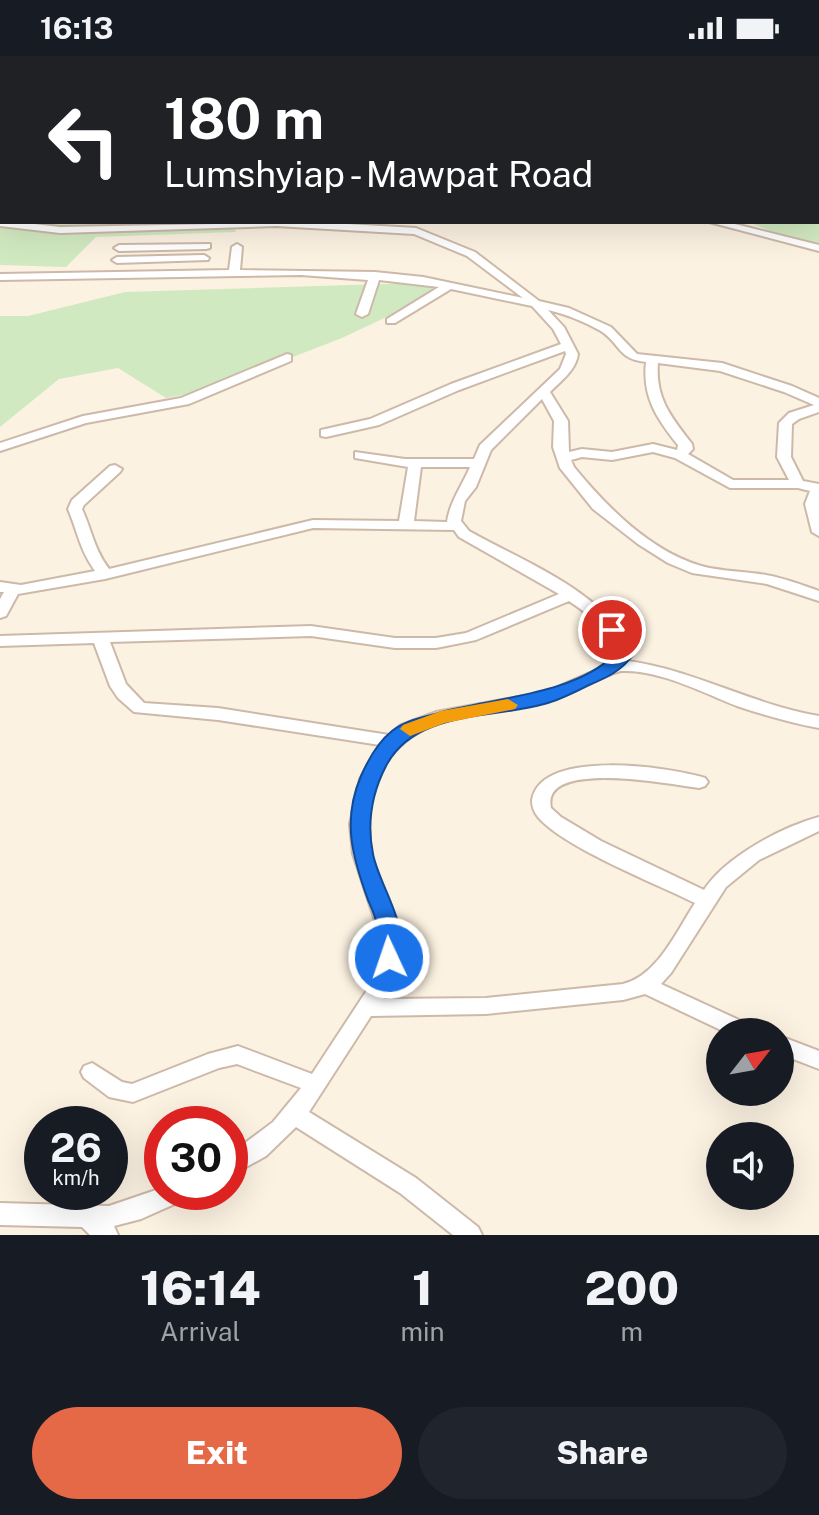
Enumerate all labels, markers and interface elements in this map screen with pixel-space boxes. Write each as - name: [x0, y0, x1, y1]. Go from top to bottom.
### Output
- text: 16:13: [40, 10, 114, 46]
- text: 180 m: [164, 86, 324, 152]
- icon: left: [32, 88, 136, 192]
- text: Lumshyiap - Mawpat Road: [164, 153, 593, 195]
- pin: [578, 596, 646, 664]
- icon: arrive: [590, 608, 634, 652]
- position arrow: [347, 916, 431, 1000]
- north arrow: [706, 1018, 794, 1106]
- map controls: [706, 1018, 794, 1210]
- speed limit sign: 30: [144, 1106, 248, 1210]
- button: sound: [706, 1122, 794, 1210]
- text: 26: [50, 1124, 102, 1171]
- text: km/h: [52, 1166, 100, 1190]
- text: 16:14: [140, 1259, 261, 1316]
- text: 1: [412, 1259, 433, 1316]
- text: 200: [584, 1259, 679, 1316]
- text: Arrival: [160, 1316, 240, 1347]
- text: min: [400, 1316, 445, 1347]
- text: m: [621, 1316, 643, 1347]
- button: Exit: [32, 1407, 402, 1499]
- button: Share: [418, 1407, 787, 1499]

